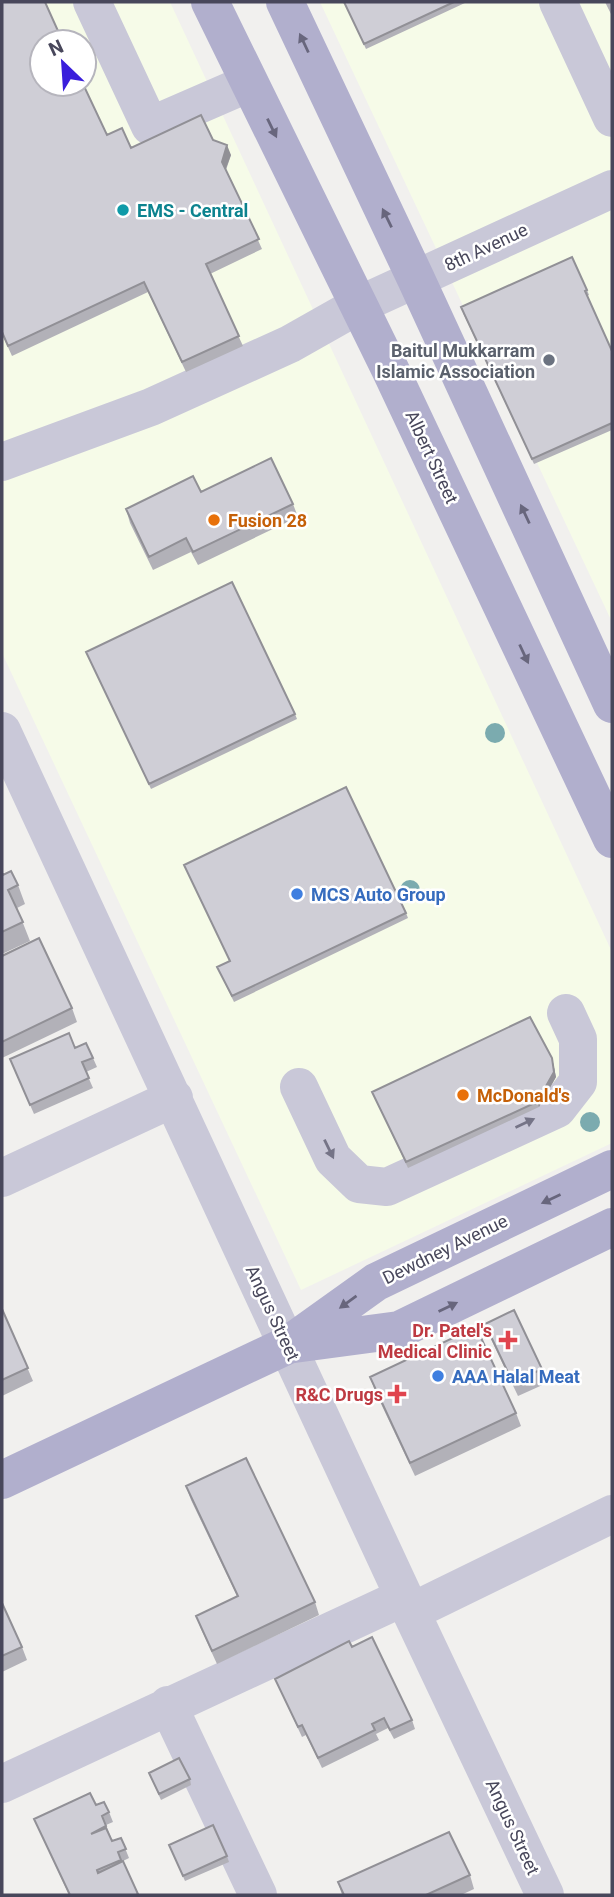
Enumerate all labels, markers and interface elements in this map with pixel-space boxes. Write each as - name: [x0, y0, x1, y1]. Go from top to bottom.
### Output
- north arrow: [28, 28, 98, 98]
- one-way arrow: [298, 32, 309, 53]
- text: N: [45, 35, 67, 61]
- one-way arrow: [266, 118, 277, 138]
- place label: EMS - Central: [137, 200, 248, 221]
- marker: EMS - Central: [115, 202, 131, 218]
- one-way arrow: [381, 208, 393, 228]
- street label: 8th Avenue: [441, 219, 531, 275]
- place label: Baitul Mukkarram Islamic Association: [376, 340, 535, 382]
- marker: Baitul Mukkarram Islamic Association: [541, 352, 557, 368]
- street label: Albert Street: [401, 407, 463, 507]
- one-way arrow: [519, 504, 531, 524]
- place label: Fusion 28: [228, 510, 307, 531]
- marker: Fusion 28: [206, 512, 222, 528]
- one-way arrow: [518, 644, 530, 664]
- place label: MCS Auto Group: [311, 884, 446, 905]
- marker: MCS Auto Group: [289, 886, 305, 902]
- place label: McDonald's: [477, 1085, 570, 1106]
- marker: McDonald's: [455, 1087, 471, 1103]
- one-way arrow: [515, 1118, 535, 1129]
- one-way arrow: [323, 1139, 334, 1159]
- one-way arrow: [541, 1193, 561, 1204]
- street label: Dewdney Avenue: [379, 1210, 511, 1288]
- street label: Angus Street: [242, 1262, 304, 1364]
- one-way arrow: [339, 1295, 357, 1309]
- one-way arrow: [438, 1301, 458, 1312]
- place label: Dr. Patel's Medical Clinic: [378, 1320, 492, 1362]
- marker: Dr. Patel's Medical Clinic: [498, 1330, 518, 1350]
- place label: AAA Halal Meat: [452, 1366, 580, 1387]
- marker: AAA Halal Meat: [430, 1368, 446, 1384]
- place label: R&C Drugs: [295, 1384, 383, 1405]
- marker: R&C Drugs: [389, 1386, 405, 1402]
- street label: Angus Street: [482, 1776, 544, 1878]

